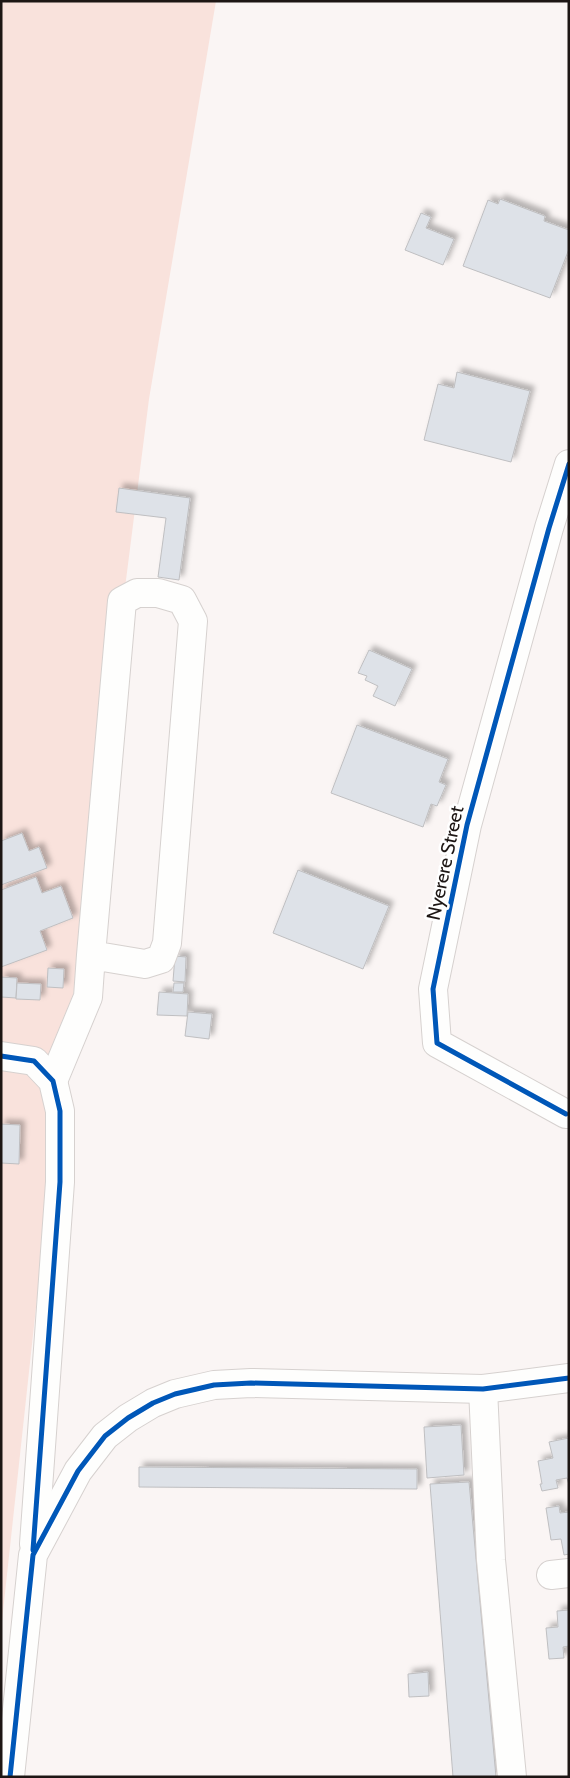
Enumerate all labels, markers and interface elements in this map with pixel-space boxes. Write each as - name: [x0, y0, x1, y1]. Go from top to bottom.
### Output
- street label: Nyerere Street: [422, 803, 468, 922]

